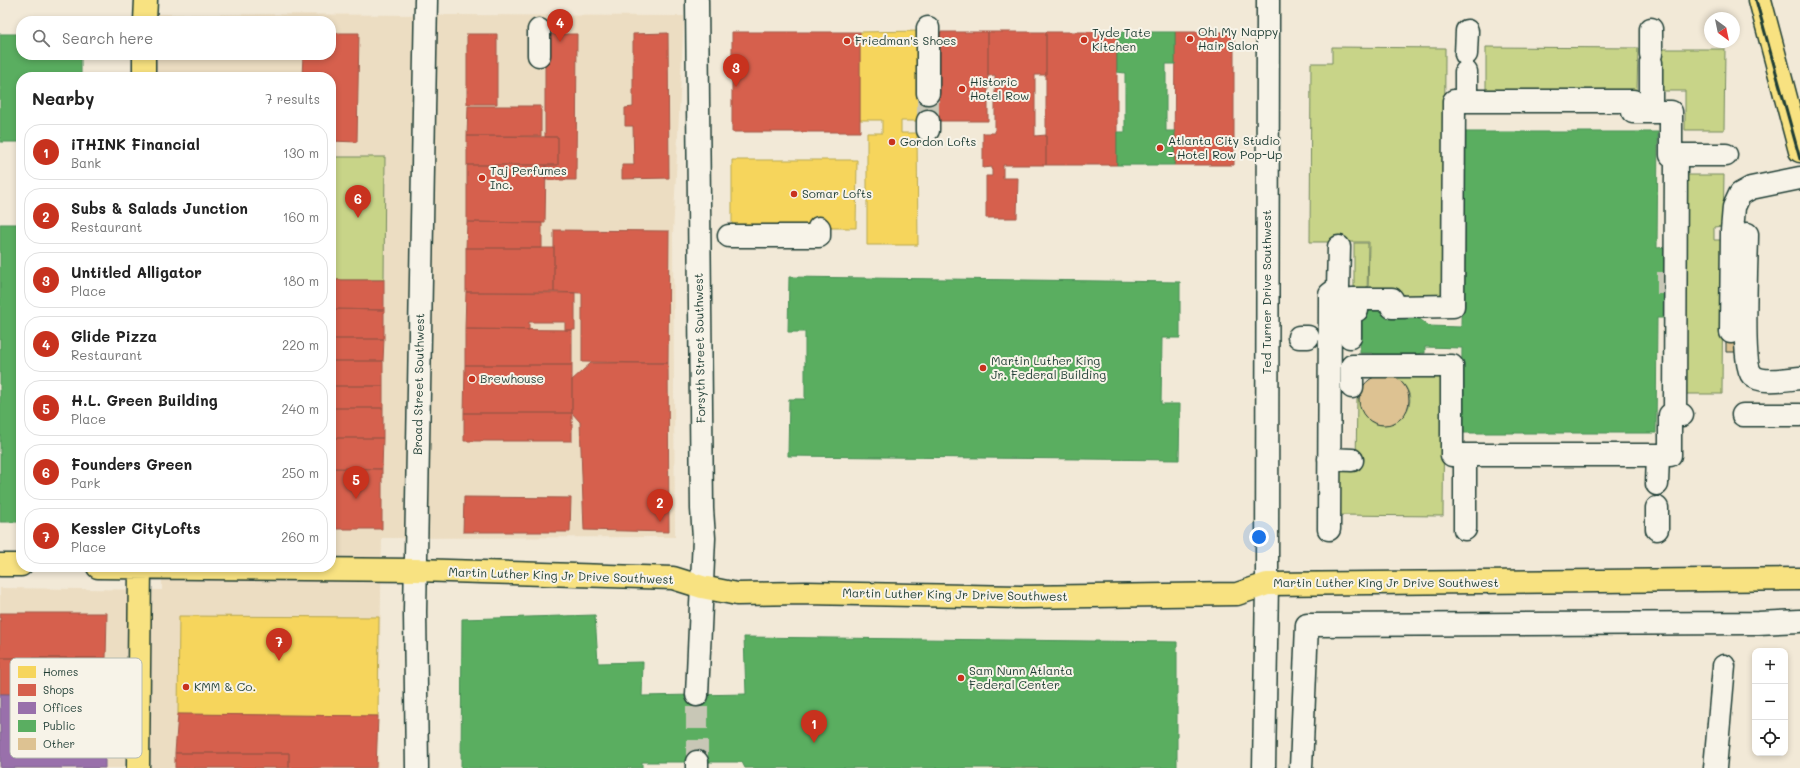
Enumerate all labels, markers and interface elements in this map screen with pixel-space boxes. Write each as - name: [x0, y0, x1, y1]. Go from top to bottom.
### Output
- pin: 4: [547, 9, 573, 42]
- north arrow: [1704, 12, 1740, 48]
- search box: [16, 16, 336, 60]
- place label: Oh! My Nappy Hair Salon: [1198, 23, 1278, 53]
- place label: Tyde Tate Kitchen: [1092, 24, 1151, 54]
- icon: search: [30, 27, 52, 49]
- text: Search here: [62, 28, 153, 48]
- place label: Friedman's Shoes: [855, 32, 957, 48]
- marker: Oh! My Nappy Hair Salon: [1185, 34, 1195, 44]
- marker: Tyde Tate Kitchen: [1079, 35, 1089, 45]
- marker: Friedman's Shoes: [842, 36, 852, 46]
- pin: 3: [723, 54, 749, 87]
- place label: Historic Hotel Row: [970, 73, 1029, 103]
- marker: Historic Hotel Row: [957, 84, 967, 94]
- text: Nearby: [32, 87, 94, 109]
- text: 7 results: [265, 90, 320, 107]
- place label: Atlanta City Studio - Hotel Row Pop-Up: [1168, 132, 1282, 162]
- place label: Gordon Lofts: [900, 133, 977, 149]
- text: iTHINK Financial: [71, 134, 200, 154]
- marker: Gordon Lofts: [887, 137, 897, 147]
- marker: Atlanta City Studio - Hotel Row Pop-Up: [1155, 143, 1165, 153]
- text: 1: [43, 144, 49, 161]
- text: 130 m: [283, 144, 319, 161]
- text: Bank: [71, 154, 101, 171]
- place label: Taj Perfumes Inc.: [490, 162, 567, 192]
- marker: Taj Perfumes Inc.: [477, 173, 487, 183]
- pin: 6: [345, 185, 371, 218]
- place label: Somar Lofts: [802, 185, 872, 201]
- marker: Somar Lofts: [789, 189, 799, 199]
- text: Subs & Salads Junction: [71, 198, 248, 218]
- text: 2: [42, 208, 50, 225]
- text: 160 m: [283, 208, 319, 225]
- street label: Ted Turner Drive Southwest: [1258, 210, 1274, 374]
- text: Restaurant: [71, 218, 142, 235]
- text: Untitled Alligator: [71, 262, 202, 282]
- text: 3: [42, 272, 50, 289]
- text: 180 m: [283, 272, 319, 289]
- street label: Forsyth Street Southwest: [690, 273, 708, 423]
- text: Place: [71, 282, 106, 299]
- street label: Broad Street Southwest: [409, 313, 427, 455]
- text: Glide Pizza: [71, 326, 157, 346]
- text: 4: [42, 336, 50, 353]
- text: 220 m: [282, 336, 319, 353]
- text: Restaurant: [71, 346, 142, 363]
- place label: Martin Luther King Jr. Federal Building: [991, 352, 1106, 382]
- marker: Martin Luther King Jr. Federal Building: [978, 363, 988, 373]
- place label: Brewhouse: [480, 370, 544, 386]
- marker: Brewhouse: [467, 374, 477, 384]
- text: H.L. Green Building: [71, 390, 218, 410]
- text: 5: [42, 400, 50, 417]
- text: 240 m: [282, 400, 319, 417]
- text: Place: [71, 410, 106, 427]
- text: Founders Green: [71, 454, 192, 474]
- text: 6: [42, 464, 50, 481]
- text: 250 m: [282, 464, 319, 481]
- pin: 5: [343, 466, 369, 499]
- text: Park: [71, 474, 100, 491]
- pin: 2: [647, 489, 673, 522]
- text: Kessler CityLofts: [71, 518, 201, 538]
- your location: [1249, 527, 1269, 547]
- text: 7: [42, 528, 50, 545]
- text: 260 m: [281, 528, 319, 545]
- text: Place: [71, 538, 106, 555]
- street label: Martin Luther King Jr Drive Southwest: [448, 563, 674, 587]
- street label: Martin Luther King Jr Drive Southwest: [1273, 574, 1499, 590]
- street label: Martin Luther King Jr Drive Southwest: [842, 584, 1068, 604]
- pin: 7: [266, 628, 292, 661]
- map controls: [1752, 648, 1788, 756]
- button: +: [1752, 648, 1788, 684]
- legend: [10, 658, 142, 758]
- place label: Sam Nunn Atlanta Federal Center: [969, 662, 1073, 692]
- text: Homes: [43, 664, 78, 679]
- marker: Sam Nunn Atlanta Federal Center: [956, 673, 966, 683]
- place label: KMM & Co.: [194, 678, 256, 694]
- text: Shops: [43, 682, 74, 697]
- marker: KMM & Co.: [181, 682, 191, 692]
- button: −: [1752, 684, 1788, 720]
- text: Offices: [43, 700, 82, 715]
- pin: 1: [801, 710, 827, 743]
- text: Public: [43, 718, 75, 733]
- button: locate: [1752, 720, 1788, 756]
- text: Other: [43, 736, 75, 751]

